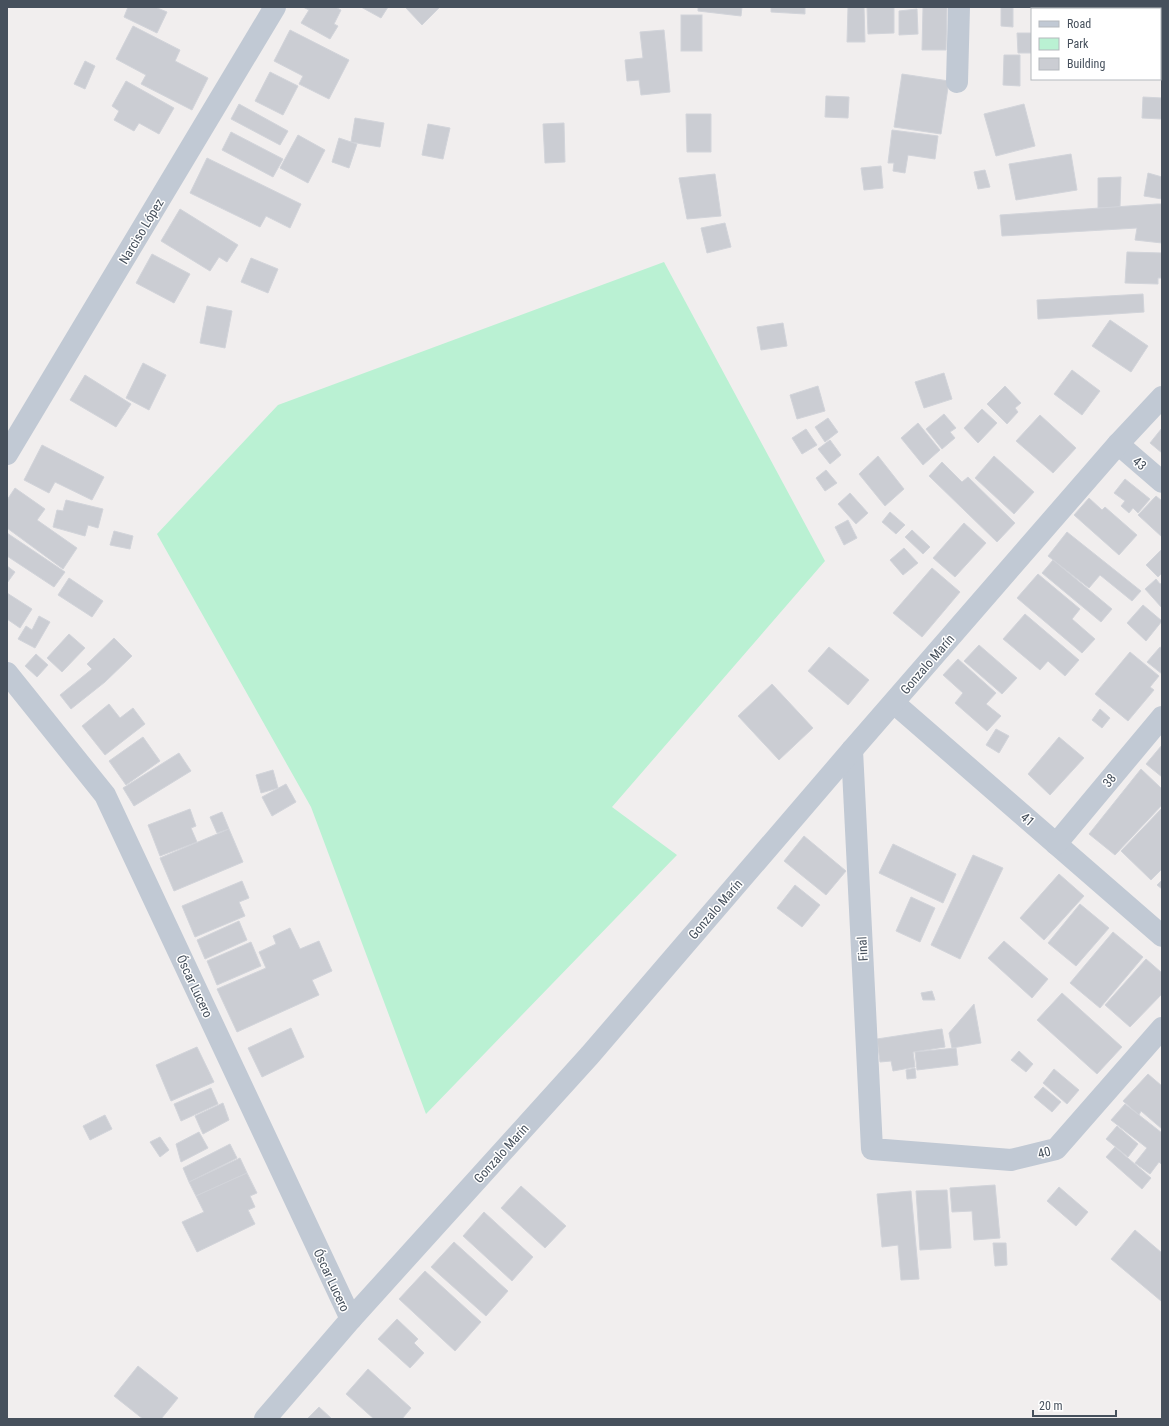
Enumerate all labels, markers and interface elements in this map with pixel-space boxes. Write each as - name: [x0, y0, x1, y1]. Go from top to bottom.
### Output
- legend: [1031, 8, 1161, 80]
- text: Road: [1067, 17, 1091, 31]
- text: Park: [1067, 37, 1089, 51]
- text: Building: [1067, 57, 1105, 71]
- street label: Narciso López: [116, 196, 167, 267]
- street label: 43: [1130, 454, 1149, 473]
- street label: Gonzalo Marín: [897, 631, 957, 697]
- street label: 38: [1100, 771, 1119, 790]
- street label: 41: [1018, 810, 1037, 829]
- street label: Gonzalo Marín: [685, 876, 745, 942]
- street label: Final: [854, 936, 871, 962]
- street label: Óscar Lucero: [173, 952, 216, 1020]
- street label: Gonzalo Marín: [471, 1121, 532, 1186]
- street label: 40: [1036, 1144, 1052, 1161]
- street label: Óscar Lucero: [310, 1246, 353, 1314]
- scale bar: [1033, 1392, 1116, 1418]
- text: 20 m: [1039, 1399, 1063, 1413]

